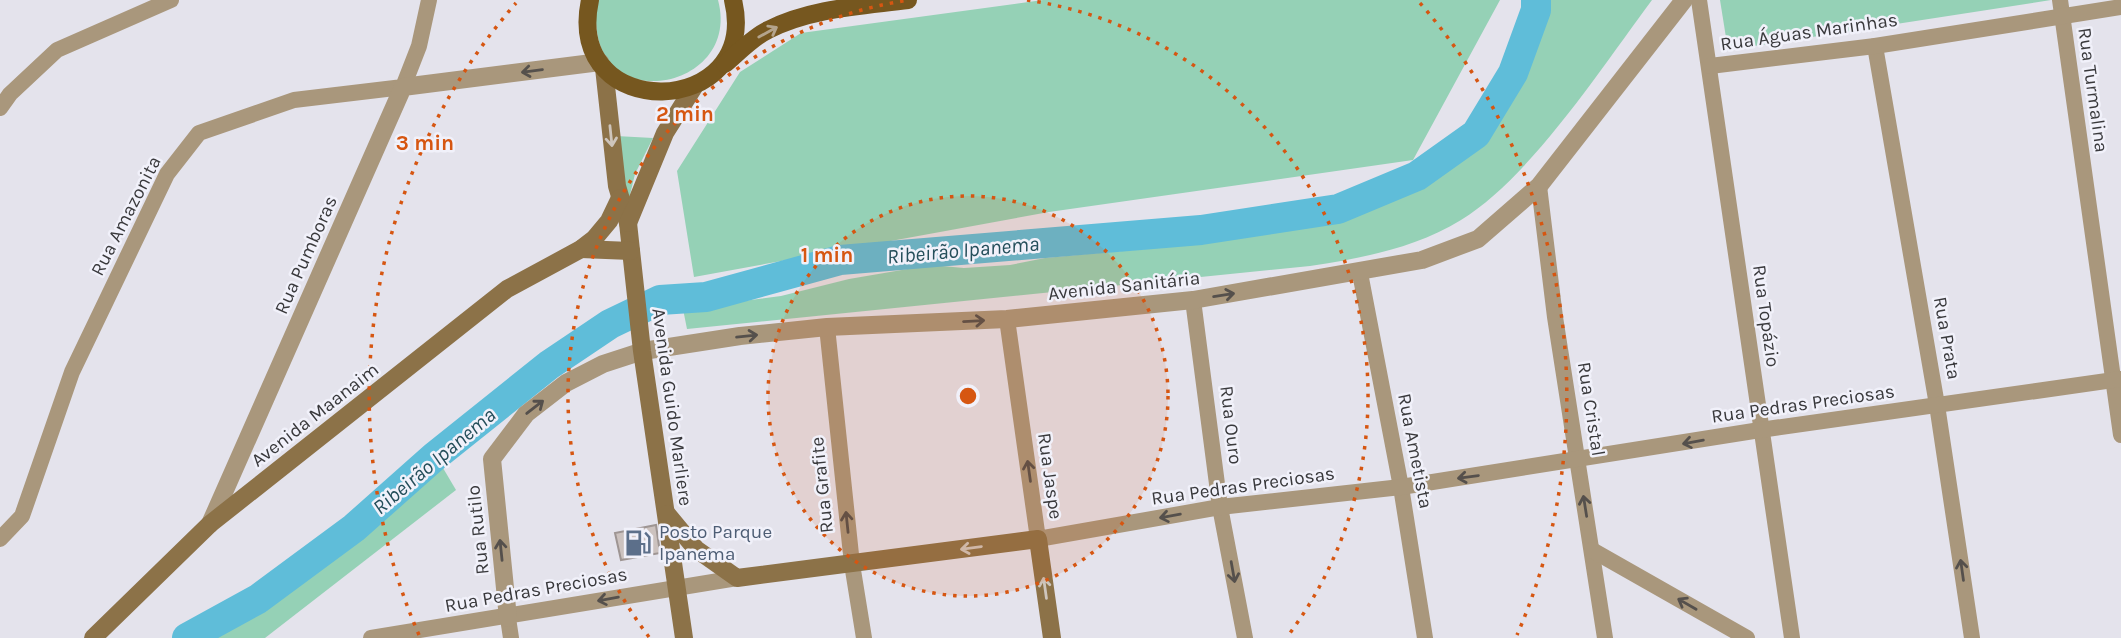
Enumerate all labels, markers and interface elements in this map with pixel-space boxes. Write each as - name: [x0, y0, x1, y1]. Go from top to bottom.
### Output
- street label: Rua Águas Marinhas: [1719, 8, 1899, 55]
- one-way arrow: [757, 24, 777, 38]
- street label: Rua Turmalina: [2073, 26, 2113, 154]
- one-way arrow: [522, 64, 544, 77]
- text: 2 min: [656, 102, 714, 126]
- one-way arrow: [605, 124, 618, 146]
- text: 3 min: [396, 131, 454, 155]
- street label: Rua Amazonita: [86, 152, 166, 280]
- street label: Rua Pumboras: [270, 193, 342, 317]
- water label: Ribeirão Ipanema: [886, 231, 1040, 269]
- text: 1 min: [801, 243, 853, 267]
- street label: Rua Topázio: [1748, 263, 1784, 369]
- street label: Avenida Sanitária: [1047, 267, 1201, 305]
- one-way arrow: [1212, 288, 1235, 301]
- street label: Rua Prata: [1929, 295, 1965, 381]
- street label: Avenida Guido Marliere: [647, 307, 697, 507]
- one-way arrow: [962, 314, 985, 327]
- one-way arrow: [735, 329, 758, 342]
- street label: Avenida Maanaim: [247, 358, 383, 472]
- street label: Rua Cristal: [1573, 360, 1609, 458]
- street label: Rua Pedras Preciosas: [1710, 380, 1896, 428]
- centre of rings: [956, 384, 980, 408]
- street label: Rua Ouro: [1215, 384, 1247, 466]
- street label: Rua Ametista: [1393, 391, 1437, 511]
- one-way arrow: [526, 399, 544, 414]
- water label: Ribeirão Ipanema: [368, 403, 500, 519]
- street label: Rua Jaspe: [1033, 431, 1067, 521]
- street label: Rua Grafite: [806, 436, 838, 534]
- one-way arrow: [1682, 436, 1705, 449]
- one-way arrow: [1022, 460, 1035, 483]
- street label: Rua Pedras Preciosas: [1150, 462, 1336, 510]
- one-way arrow: [1458, 471, 1480, 484]
- street label: Rua Rutilo: [462, 484, 494, 576]
- one-way arrow: [1578, 495, 1591, 518]
- one-way arrow: [1159, 509, 1182, 523]
- one-way arrow: [840, 511, 853, 534]
- place label: Posto Parque Ipanema: [659, 521, 772, 565]
- fuel station icon: Posto Parque Ipanema: [623, 528, 653, 558]
- one-way arrow: [494, 539, 507, 561]
- one-way arrow: [960, 542, 982, 555]
- one-way arrow: [1226, 560, 1240, 583]
- one-way arrow: [1955, 560, 1968, 582]
- street label: Rua Pedras Preciosas: [443, 563, 629, 617]
- one-way arrow: [1039, 577, 1052, 600]
- one-way arrow: [597, 593, 620, 606]
- one-way arrow: [1677, 597, 1698, 610]

